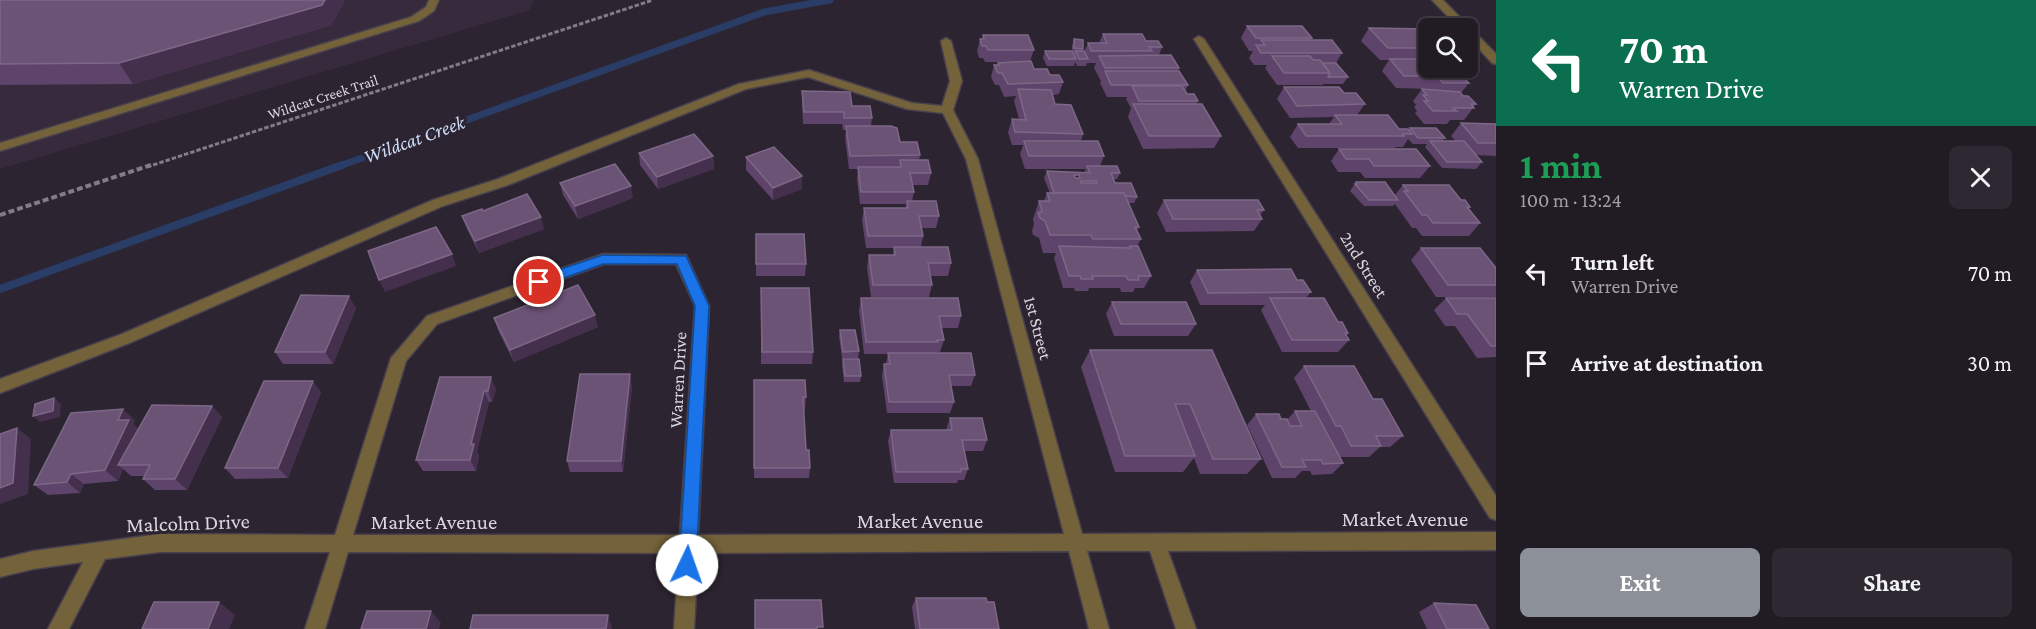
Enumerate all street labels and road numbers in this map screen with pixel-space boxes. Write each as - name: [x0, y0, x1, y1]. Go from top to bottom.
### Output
- street label: Wildcat Creek Trail: [266, 72, 380, 122]
- street label: 2nd Street: [1336, 229, 1392, 302]
- street label: 1st Street: [1020, 294, 1056, 363]
- street label: Warren Drive: [665, 331, 691, 429]
- street label: Market Avenue: [1342, 507, 1468, 531]
- street label: Malcolm Drive: [126, 509, 250, 537]
- street label: Market Avenue: [857, 509, 983, 533]
- street label: Market Avenue: [371, 510, 497, 534]

